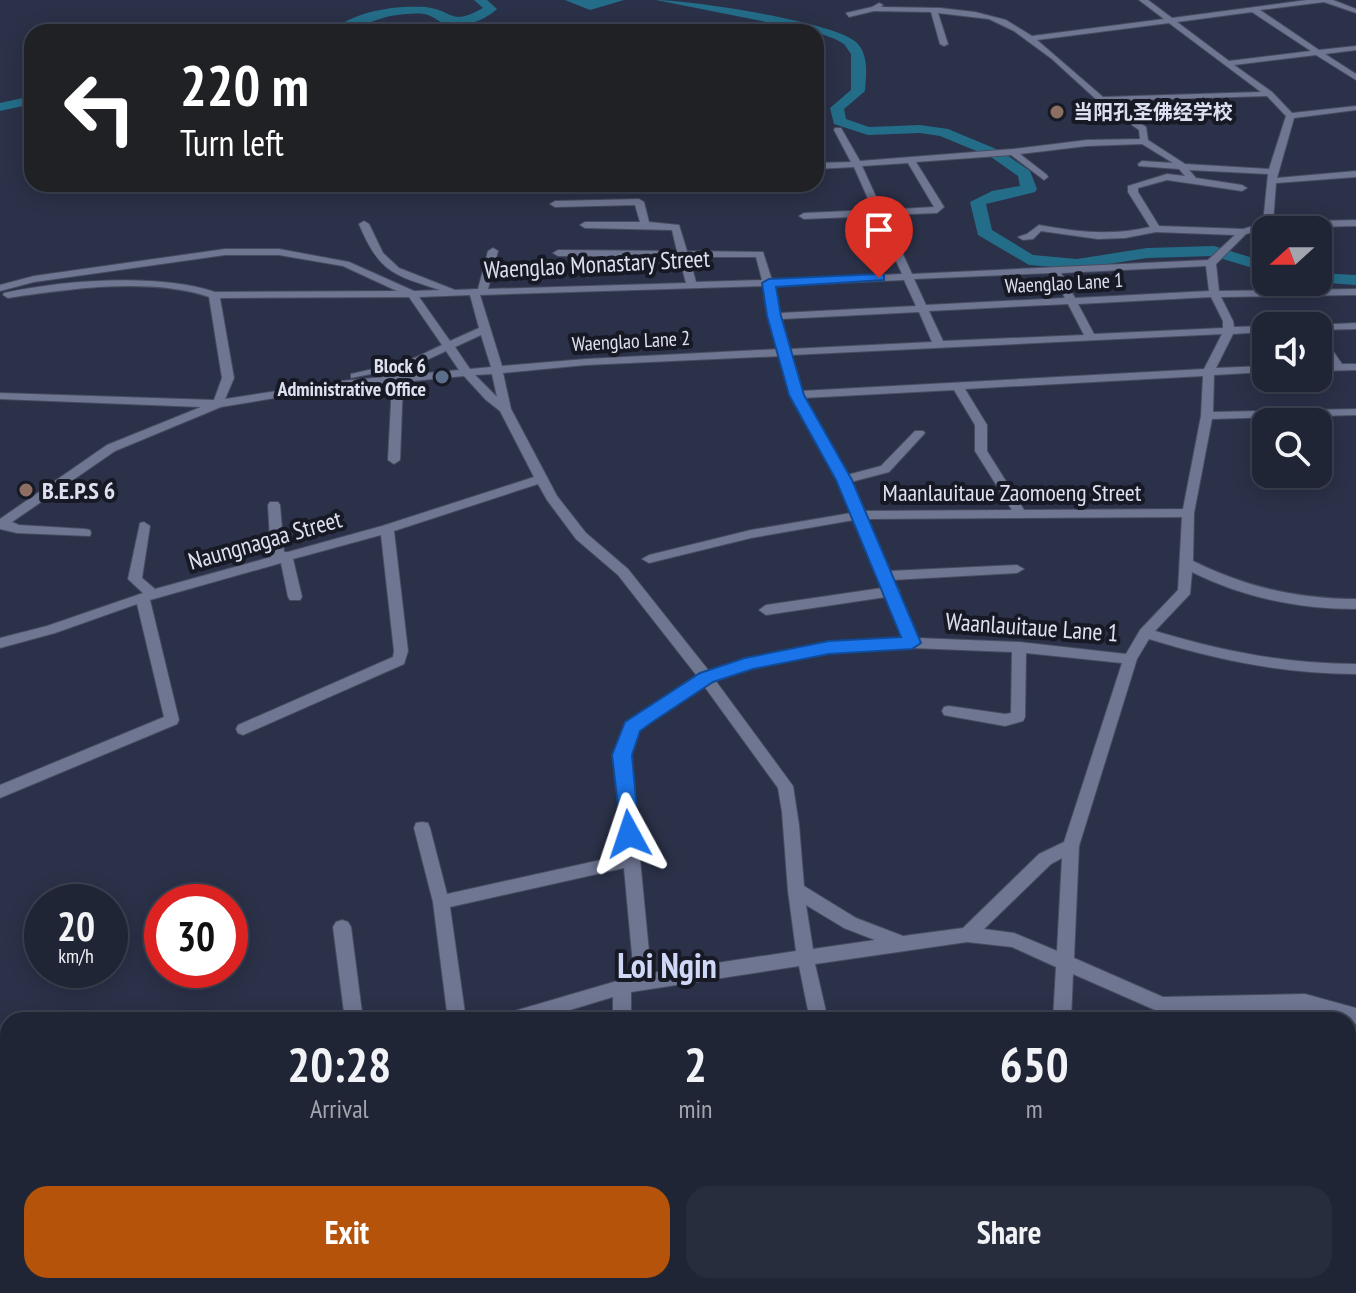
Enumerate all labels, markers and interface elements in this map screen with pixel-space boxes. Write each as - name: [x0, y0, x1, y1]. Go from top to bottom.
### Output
- text: 220 m: [180, 49, 309, 121]
- icon: left: [48, 56, 152, 160]
- place label: 当阳孔圣佛经学校: [1073, 99, 1233, 125]
- marker: 当阳孔圣佛经学校: [1048, 103, 1066, 121]
- text: Turn left: [180, 119, 284, 166]
- pin: [845, 196, 913, 278]
- icon: arrive: [857, 208, 901, 252]
- north arrow: [1252, 216, 1332, 296]
- map controls: [1252, 216, 1332, 488]
- street label: Waenglao Monastary Street: [483, 243, 711, 285]
- street label: Waenglao Lane 1: [1004, 267, 1124, 299]
- button: sound: [1252, 312, 1332, 392]
- street label: Waenglao Lane 2: [571, 325, 691, 357]
- place label: Block 6 Administrative Office: [276, 353, 426, 402]
- marker: Block 6 Administrative Office: [433, 368, 451, 386]
- button: search: [1252, 408, 1332, 488]
- place label: B.E.P.S 6: [42, 475, 115, 506]
- street label: Maanlauitaue Zaomoeng Street: [883, 477, 1142, 508]
- marker: B.E.P.S 6: [17, 481, 35, 499]
- street label: Naungnagaa Street: [185, 503, 346, 577]
- street label: Waanlauitaue Lane 1: [945, 606, 1119, 648]
- position arrow: [587, 792, 671, 876]
- speed limit sign: 30: [144, 884, 248, 988]
- text: 20: [57, 900, 95, 952]
- text: km/h: [58, 943, 94, 969]
- district label: Loi Ngin: [617, 943, 717, 987]
- text: 20:28: [287, 1033, 391, 1095]
- text: 2: [684, 1033, 707, 1095]
- text: 650: [1000, 1033, 1069, 1095]
- text: Arrival: [310, 1092, 369, 1125]
- text: min: [678, 1092, 712, 1125]
- text: m: [1026, 1092, 1043, 1125]
- button: Exit: [24, 1186, 670, 1278]
- button: Share: [686, 1186, 1332, 1278]

